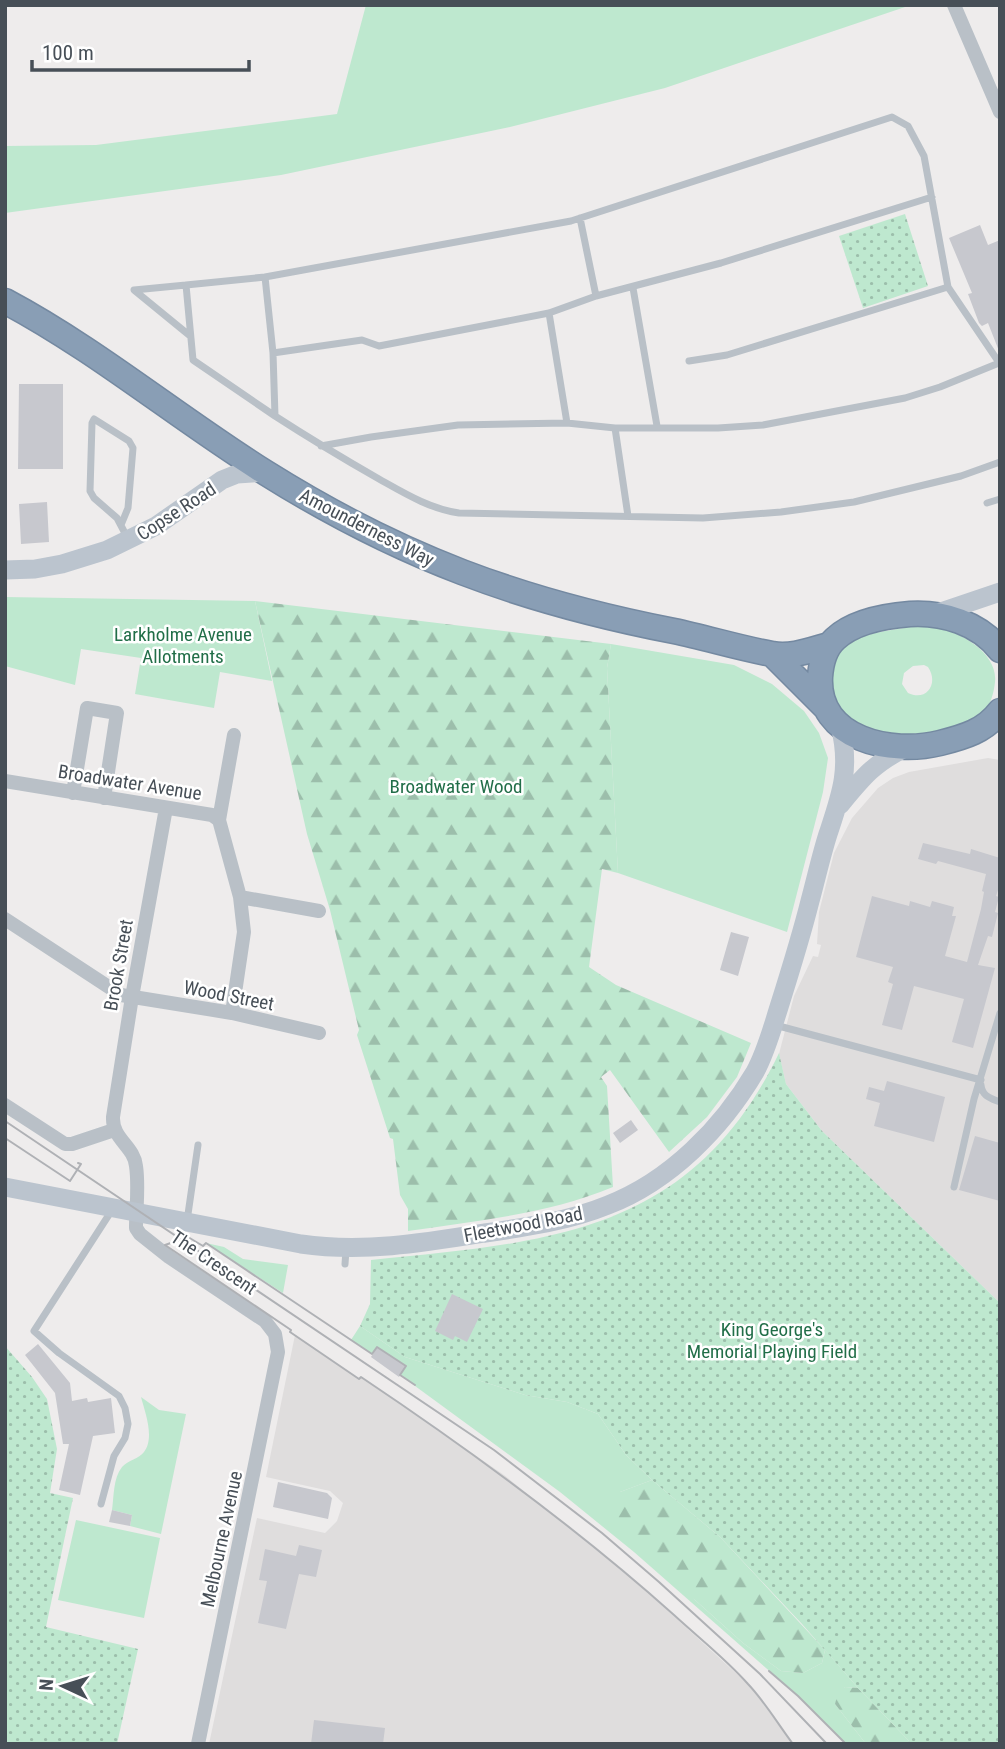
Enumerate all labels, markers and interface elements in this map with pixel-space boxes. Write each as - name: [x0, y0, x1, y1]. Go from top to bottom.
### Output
- scale bar: [32, 28, 248, 72]
- text: 100 m: [42, 41, 94, 65]
- street label: Copse Road: [132, 477, 220, 546]
- street label: Amounderness Way: [296, 484, 438, 571]
- park label: Larkholme Avenue Allotments: [114, 623, 252, 668]
- street label: Broadwater Avenue: [57, 760, 203, 805]
- park label: Broadwater Wood: [390, 775, 522, 798]
- street label: Brook Street: [99, 918, 138, 1013]
- street label: Wood Street: [182, 975, 276, 1016]
- street label: Fleetwood Road: [462, 1202, 584, 1247]
- street label: The Crescent: [166, 1225, 261, 1300]
- park label: King George's Memorial Playing Field: [687, 1318, 857, 1363]
- street label: Melbourne Avenue: [196, 1469, 247, 1609]
- north arrow: [28, 1651, 98, 1721]
- text: N: [35, 1678, 58, 1691]

